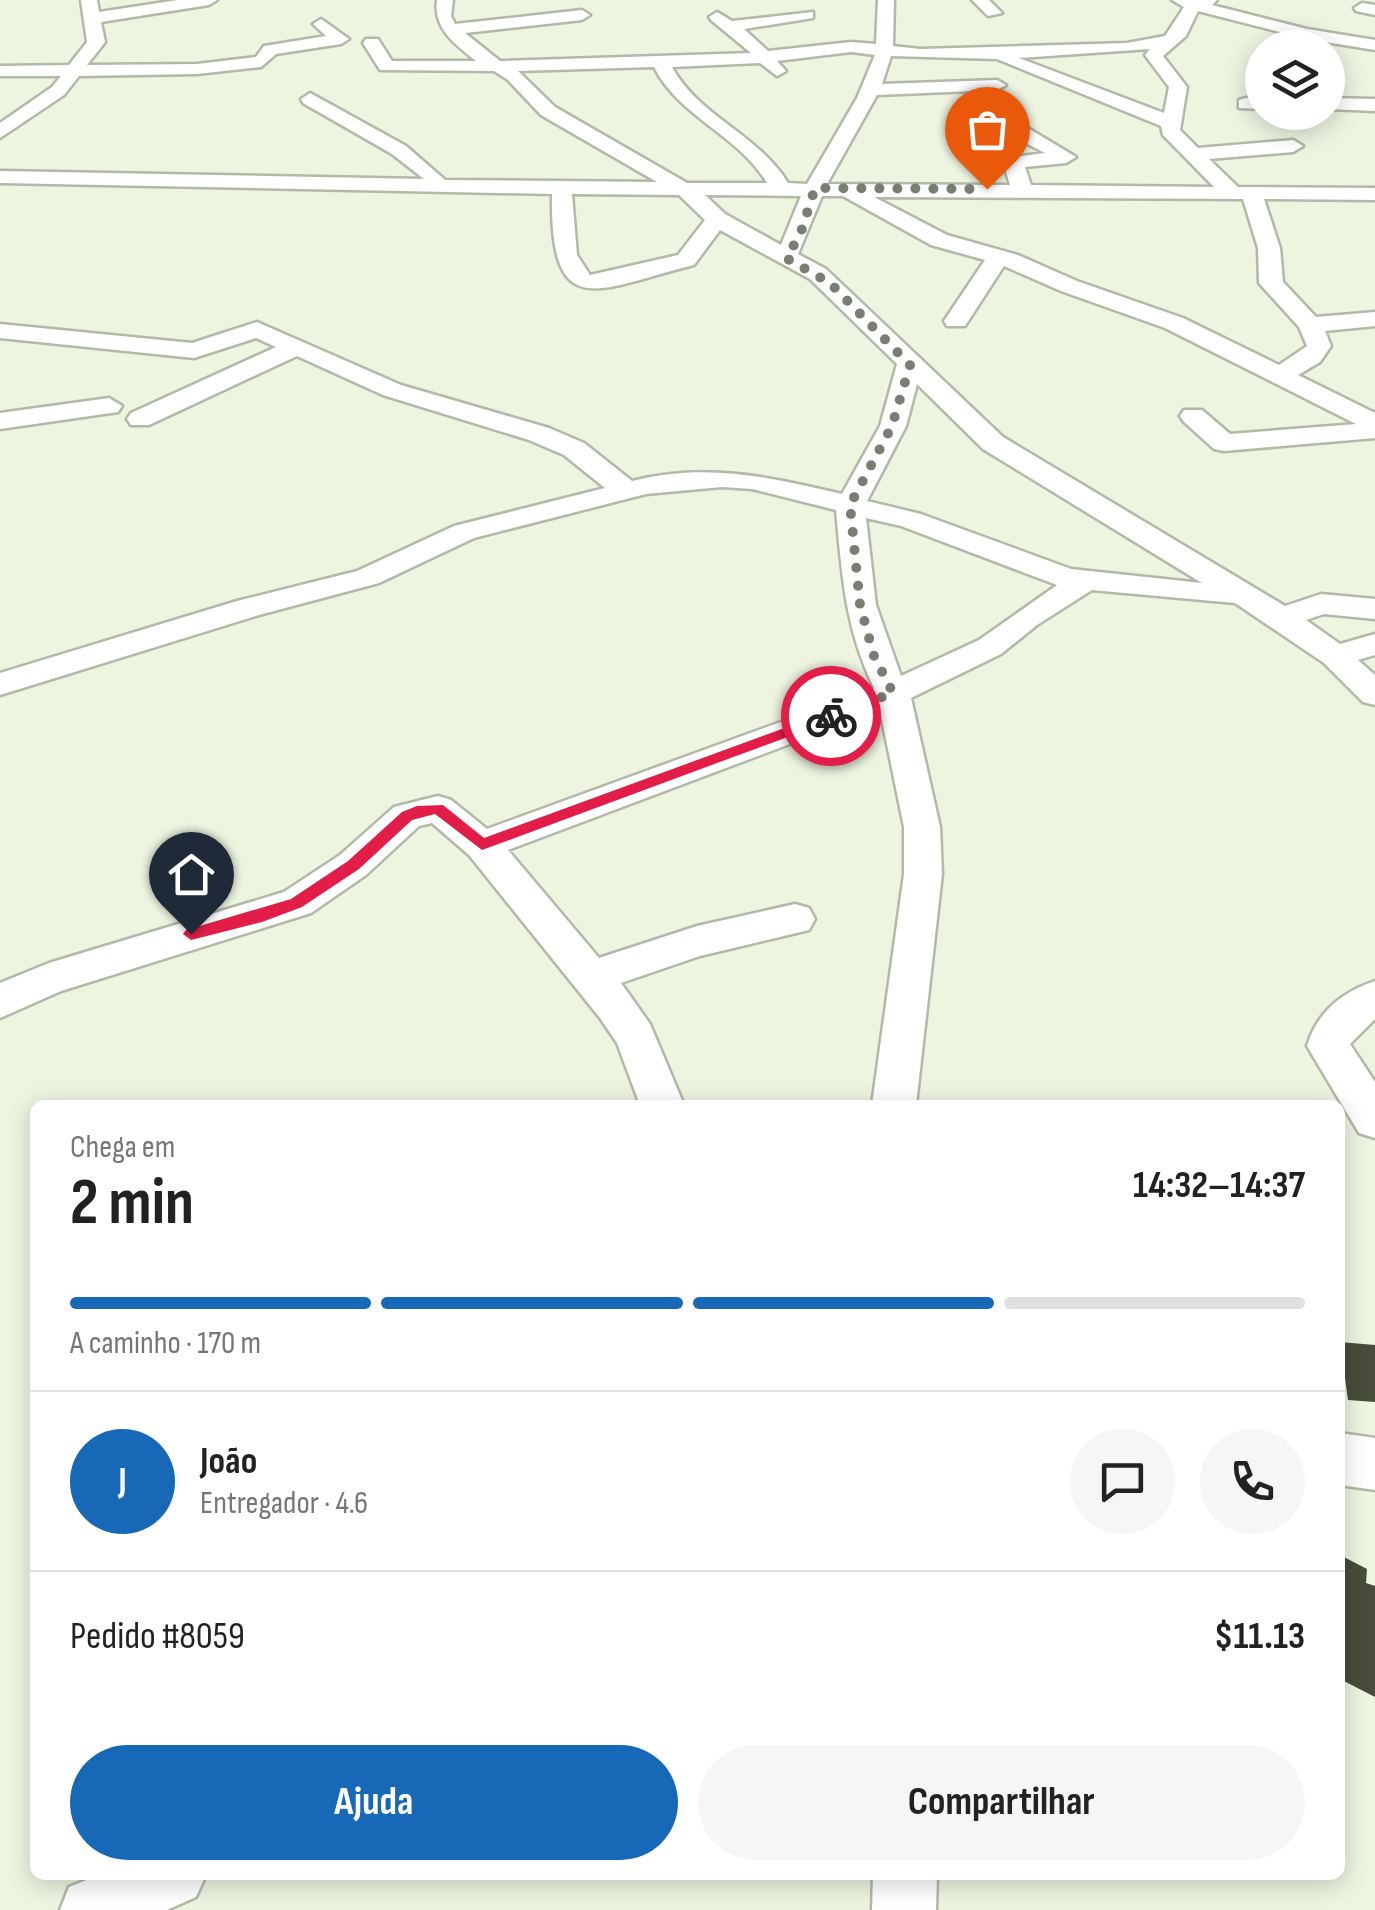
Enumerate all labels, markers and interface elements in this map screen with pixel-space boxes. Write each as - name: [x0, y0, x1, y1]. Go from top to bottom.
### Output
- map controls: [1245, 30, 1345, 130]
- button: layers: [1245, 30, 1345, 130]
- pin: [945, 87, 1030, 190]
- icon: bag: [960, 102, 1015, 157]
- courier: [781, 666, 881, 766]
- icon: bike: [804, 689, 859, 744]
- pin: [149, 832, 234, 935]
- icon: home: [164, 847, 219, 902]
- text: Chega em: [70, 1128, 175, 1167]
- text: 14:32–14:37: [1133, 1163, 1305, 1208]
- text: 2 min: [70, 1165, 194, 1243]
- text: A caminho · 170 m: [70, 1324, 261, 1363]
- button: chat: [1070, 1429, 1175, 1534]
- button: phone: [1200, 1429, 1305, 1534]
- text: João: [200, 1439, 257, 1484]
- text: J: [118, 1459, 127, 1504]
- text: Entregador · 4.6: [200, 1484, 368, 1523]
- text: Pedido #8059: [70, 1614, 245, 1659]
- text: $11.13: [1214, 1614, 1305, 1659]
- button: Ajuda: [70, 1745, 678, 1860]
- button: Compartilhar: [698, 1745, 1305, 1860]

